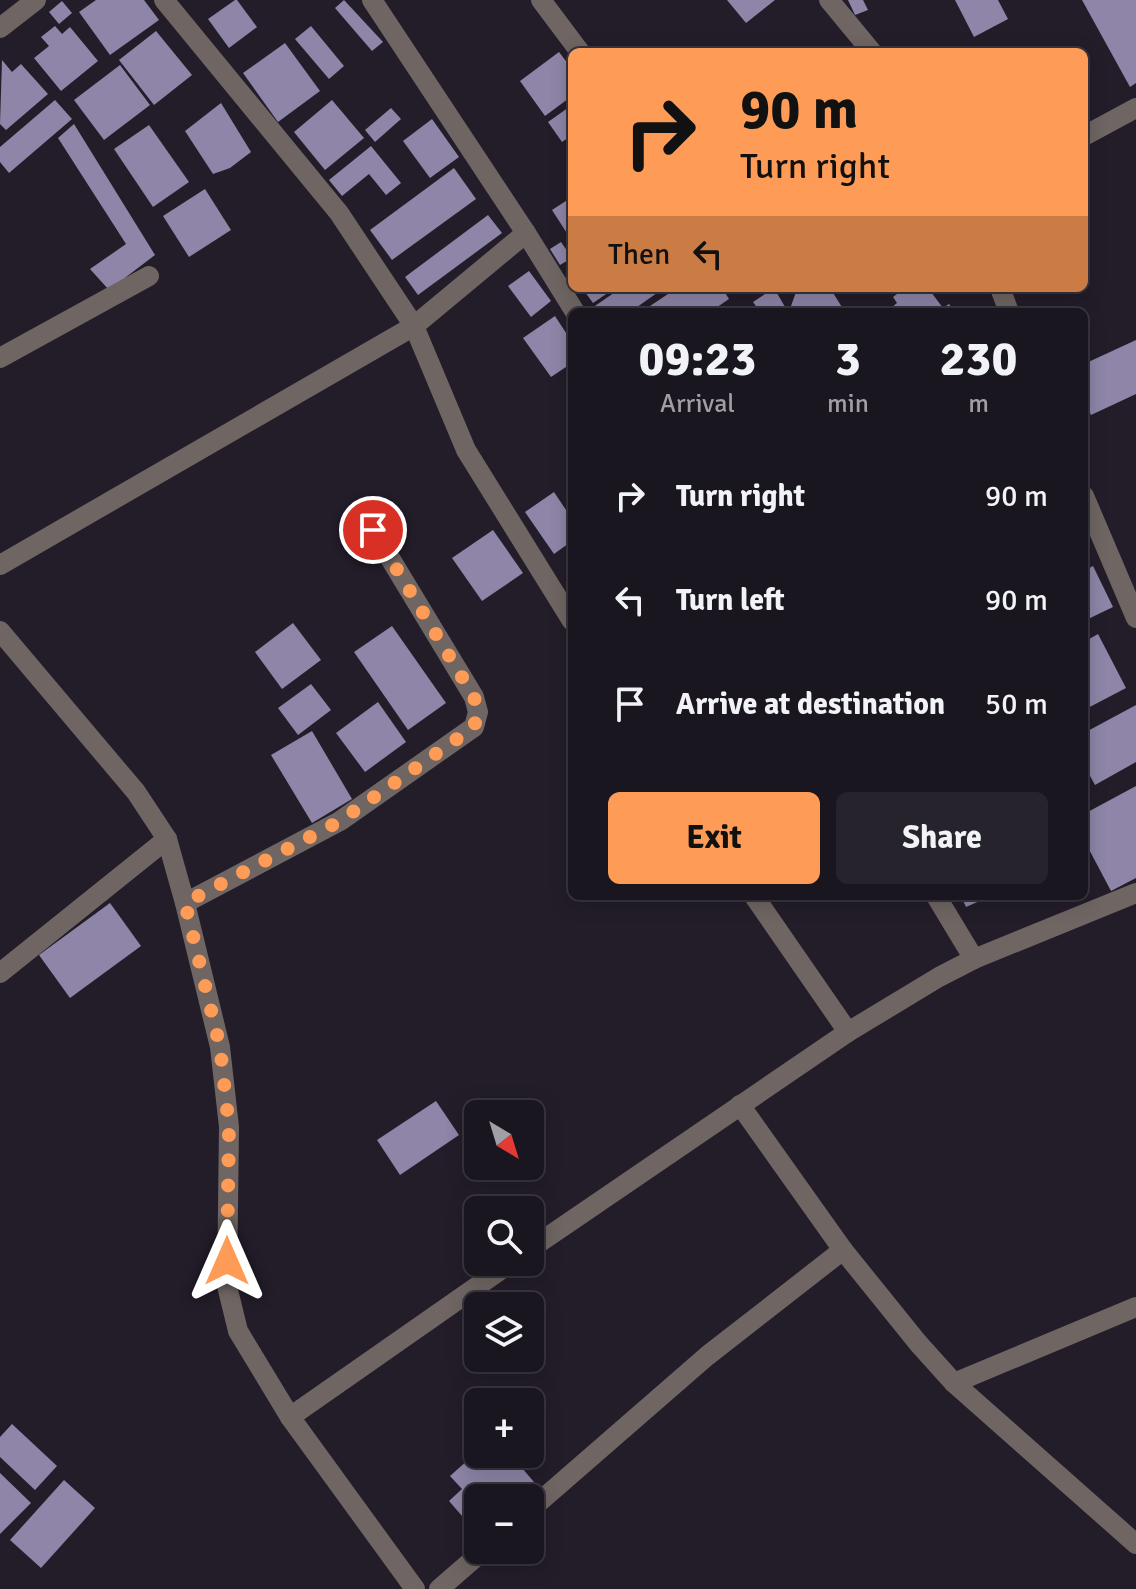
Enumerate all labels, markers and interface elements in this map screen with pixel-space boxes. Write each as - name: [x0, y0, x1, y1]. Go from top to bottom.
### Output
- text: 90 m: [740, 75, 858, 144]
- icon: right: [608, 80, 712, 184]
- text: Turn right: [740, 144, 890, 189]
- icon: left: [686, 232, 730, 276]
- text: Then: [608, 236, 670, 273]
- text: 09:23: [639, 330, 756, 389]
- text: 3: [835, 330, 861, 389]
- text: 230: [940, 330, 1017, 389]
- text: Arrival: [660, 388, 735, 420]
- text: min: [827, 388, 869, 420]
- text: m: [968, 388, 989, 420]
- icon: right: [608, 474, 652, 518]
- text: Turn right: [676, 478, 805, 515]
- text: 90 m: [985, 478, 1048, 515]
- pin: [339, 496, 407, 564]
- icon: arrive: [351, 508, 395, 552]
- icon: left: [608, 578, 652, 622]
- text: Turn left: [676, 582, 785, 619]
- text: 90 m: [985, 582, 1048, 619]
- icon: arrive: [608, 682, 652, 726]
- text: Arrive at destination: [676, 686, 945, 723]
- text: 50 m: [985, 686, 1048, 723]
- button: Exit: [608, 792, 820, 884]
- button: Share: [836, 792, 1048, 884]
- north arrow: [464, 1100, 544, 1180]
- map controls: [464, 1100, 544, 1564]
- button: search: [464, 1196, 544, 1276]
- position arrow: [185, 1219, 269, 1303]
- button: layers: [464, 1292, 544, 1372]
- button: +: [464, 1388, 544, 1468]
- button: −: [464, 1484, 544, 1564]

